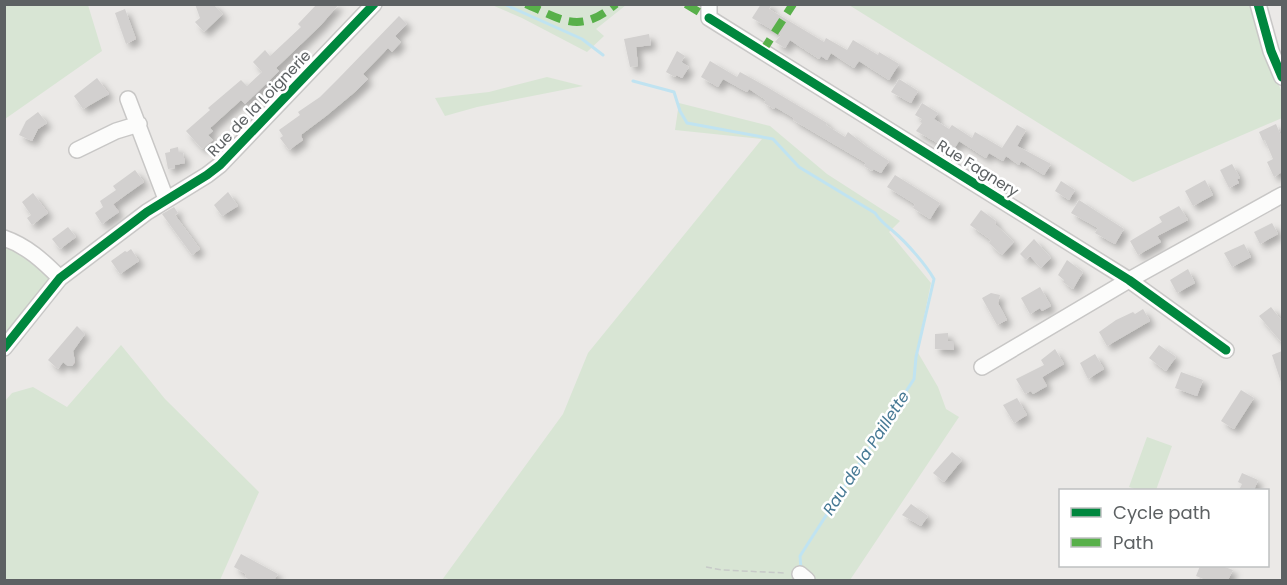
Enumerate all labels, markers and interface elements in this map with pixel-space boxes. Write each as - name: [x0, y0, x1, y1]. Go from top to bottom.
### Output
- street label: Rue de la Loignerie: [203, 45, 315, 161]
- street label: Rue Fagnery: [933, 135, 1023, 202]
- water label: Rau de la Paillette: [817, 386, 915, 520]
- legend: [1059, 489, 1269, 567]
- text: Cycle path: [1113, 500, 1211, 525]
- text: Path: [1113, 530, 1154, 555]

